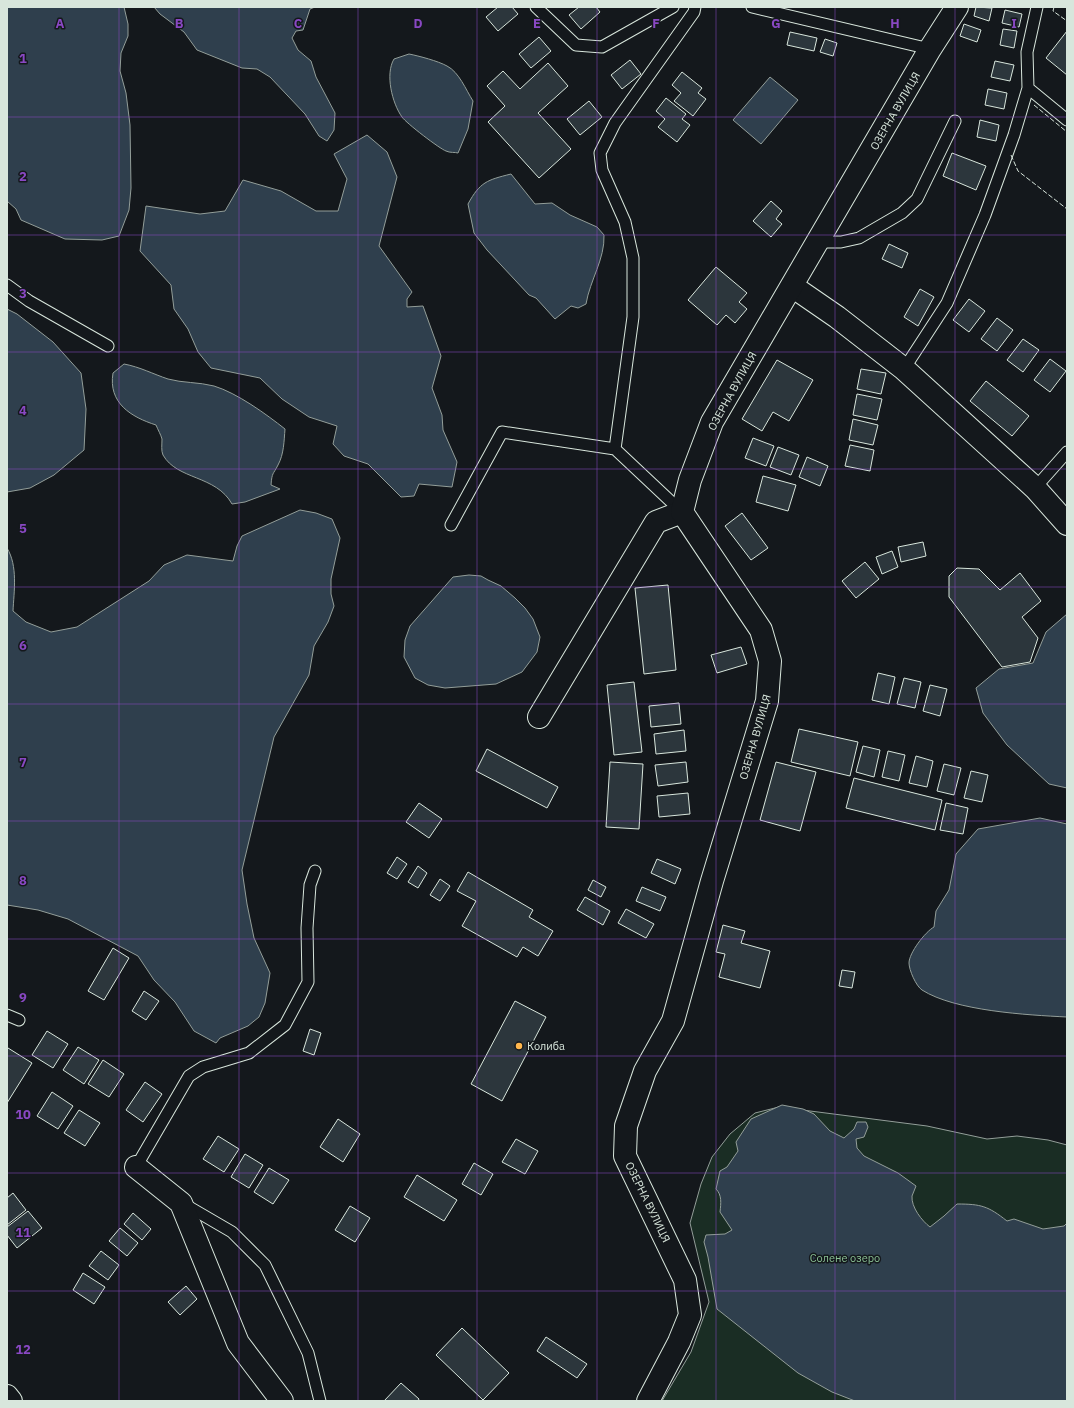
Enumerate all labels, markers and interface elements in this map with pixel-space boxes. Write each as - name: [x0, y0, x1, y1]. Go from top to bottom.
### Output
- text: A: [56, 15, 65, 32]
- text: B: [175, 15, 184, 32]
- text: C: [294, 15, 303, 32]
- text: D: [413, 15, 423, 32]
- text: E: [533, 15, 541, 32]
- text: F: [652, 15, 660, 32]
- text: G: [771, 15, 781, 32]
- text: H: [890, 15, 900, 32]
- text: I: [1011, 15, 1017, 32]
- text: 1: [19, 50, 27, 67]
- street label: ОЗЕРНА ВУЛИЦЯ: [867, 69, 923, 153]
- text: 2: [19, 168, 27, 185]
- text: 3: [19, 285, 27, 302]
- street label: ОЗЕРНА ВУЛИЦЯ: [705, 349, 759, 433]
- text: 4: [19, 402, 27, 419]
- text: 5: [19, 520, 27, 537]
- text: 6: [19, 637, 27, 654]
- street label: ОЗЕРНА ВУЛИЦЯ: [736, 693, 774, 781]
- text: 7: [19, 754, 27, 771]
- text: 8: [19, 872, 27, 889]
- text: 9: [19, 989, 27, 1006]
- place label: Колиба: [527, 1039, 565, 1053]
- marker: Колиба: [514, 1041, 524, 1051]
- text: 10: [15, 1106, 31, 1123]
- street label: ОЗЕРНА ВУЛИЦЯ: [622, 1159, 674, 1245]
- text: 11: [15, 1224, 31, 1241]
- park label: Солене озеро: [810, 1251, 880, 1265]
- text: 12: [15, 1341, 31, 1358]

